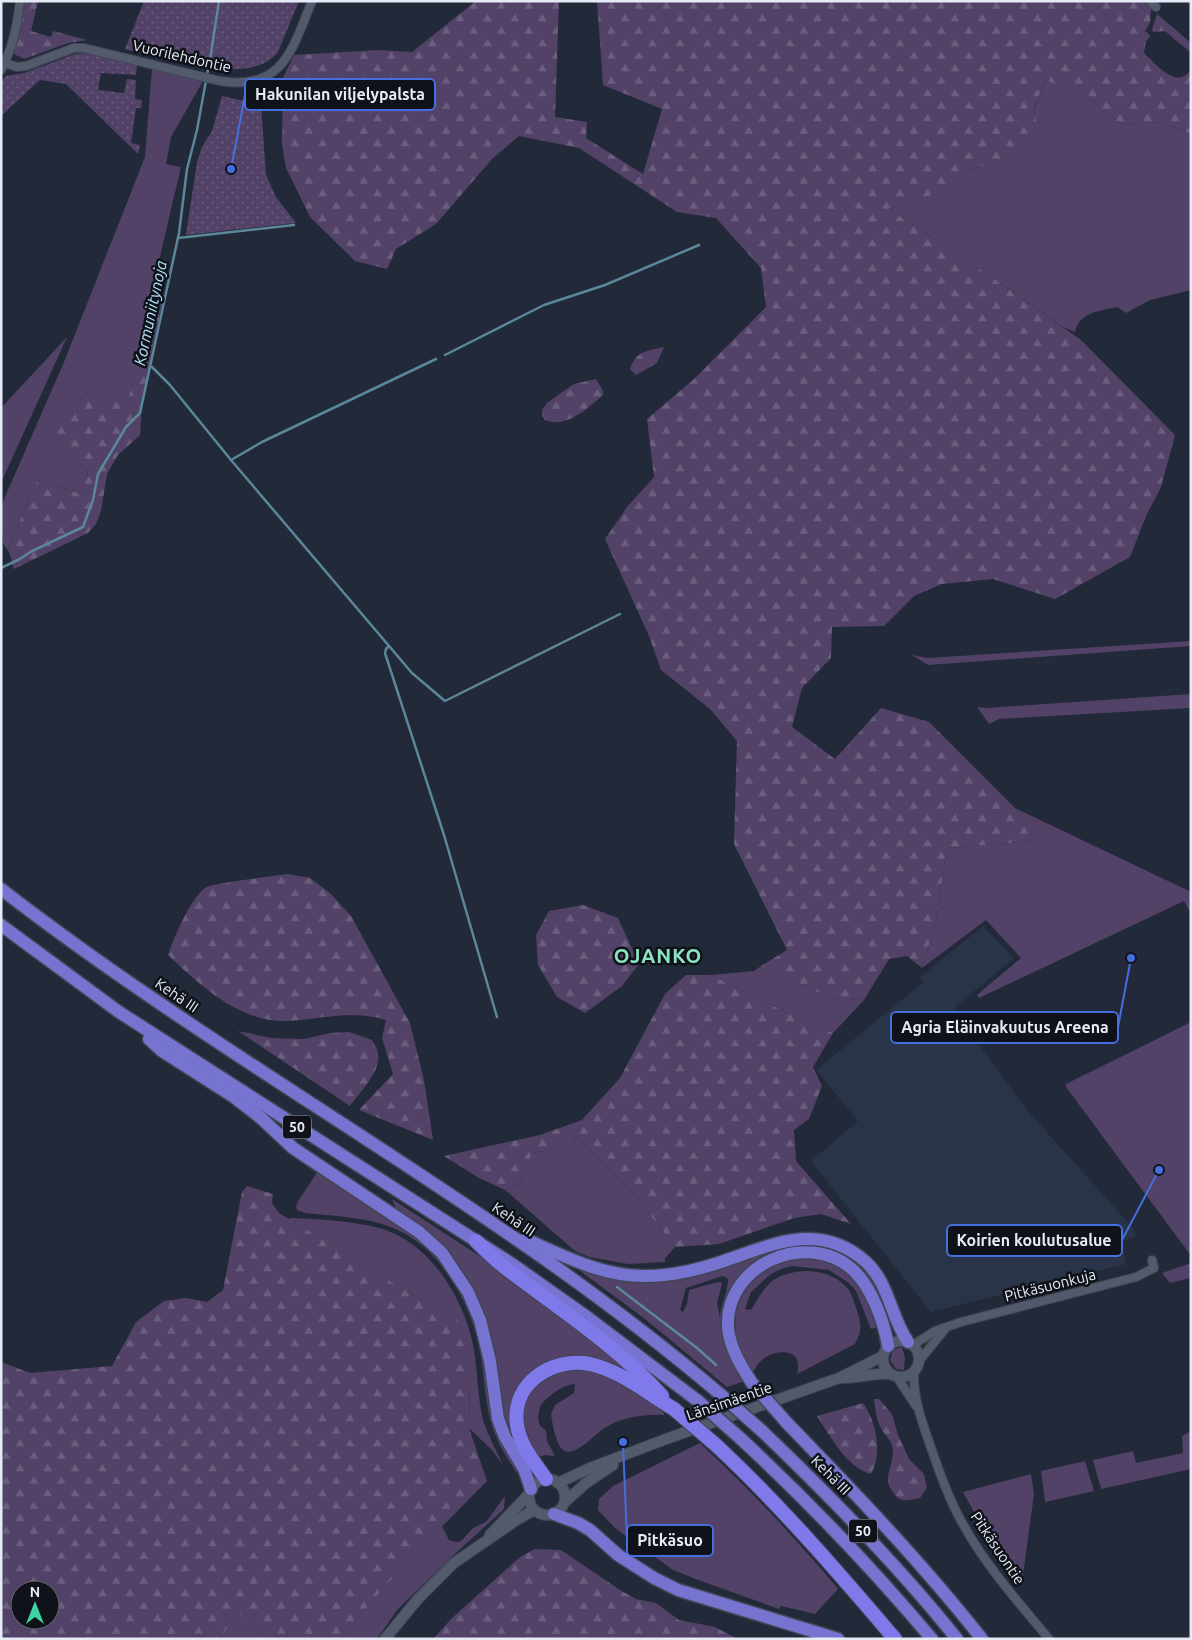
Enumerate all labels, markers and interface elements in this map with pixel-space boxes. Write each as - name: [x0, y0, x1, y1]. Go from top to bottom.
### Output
- street label: Vuorilehdontie: [131, 36, 233, 76]
- callout: Hakunilan viljelypalsta: [245, 79, 435, 110]
- text: Hakunilan viljelypalsta: [255, 85, 425, 103]
- water label: Kormuniitynoja: [130, 258, 170, 367]
- district label: OJANKO: [614, 944, 702, 967]
- street label: Kehä III: [152, 974, 202, 1016]
- callout: Agria Eläinvakuutus Areena: [891, 1012, 1118, 1043]
- text: Agria Eläinvakuutus Areena: [901, 1018, 1109, 1036]
- road number: 50: [283, 1116, 311, 1138]
- street label: Kehä III: [489, 1198, 539, 1240]
- callout: Koirien koulutusalue: [947, 1225, 1122, 1256]
- text: Koirien koulutusalue: [956, 1231, 1112, 1249]
- street label: Pitkäsuonkuja: [1002, 1265, 1098, 1305]
- street label: Länsimäentie: [684, 1378, 774, 1424]
- street label: Kehä III: [808, 1452, 854, 1498]
- street label: Pitkäsuontie: [967, 1508, 1029, 1588]
- road number: 50: [849, 1520, 877, 1542]
- callout: Pitkäsuo: [627, 1525, 713, 1556]
- text: Pitkäsuo: [637, 1531, 703, 1549]
- north arrow: [10, 1580, 60, 1630]
- text: N: [30, 1584, 40, 1600]

